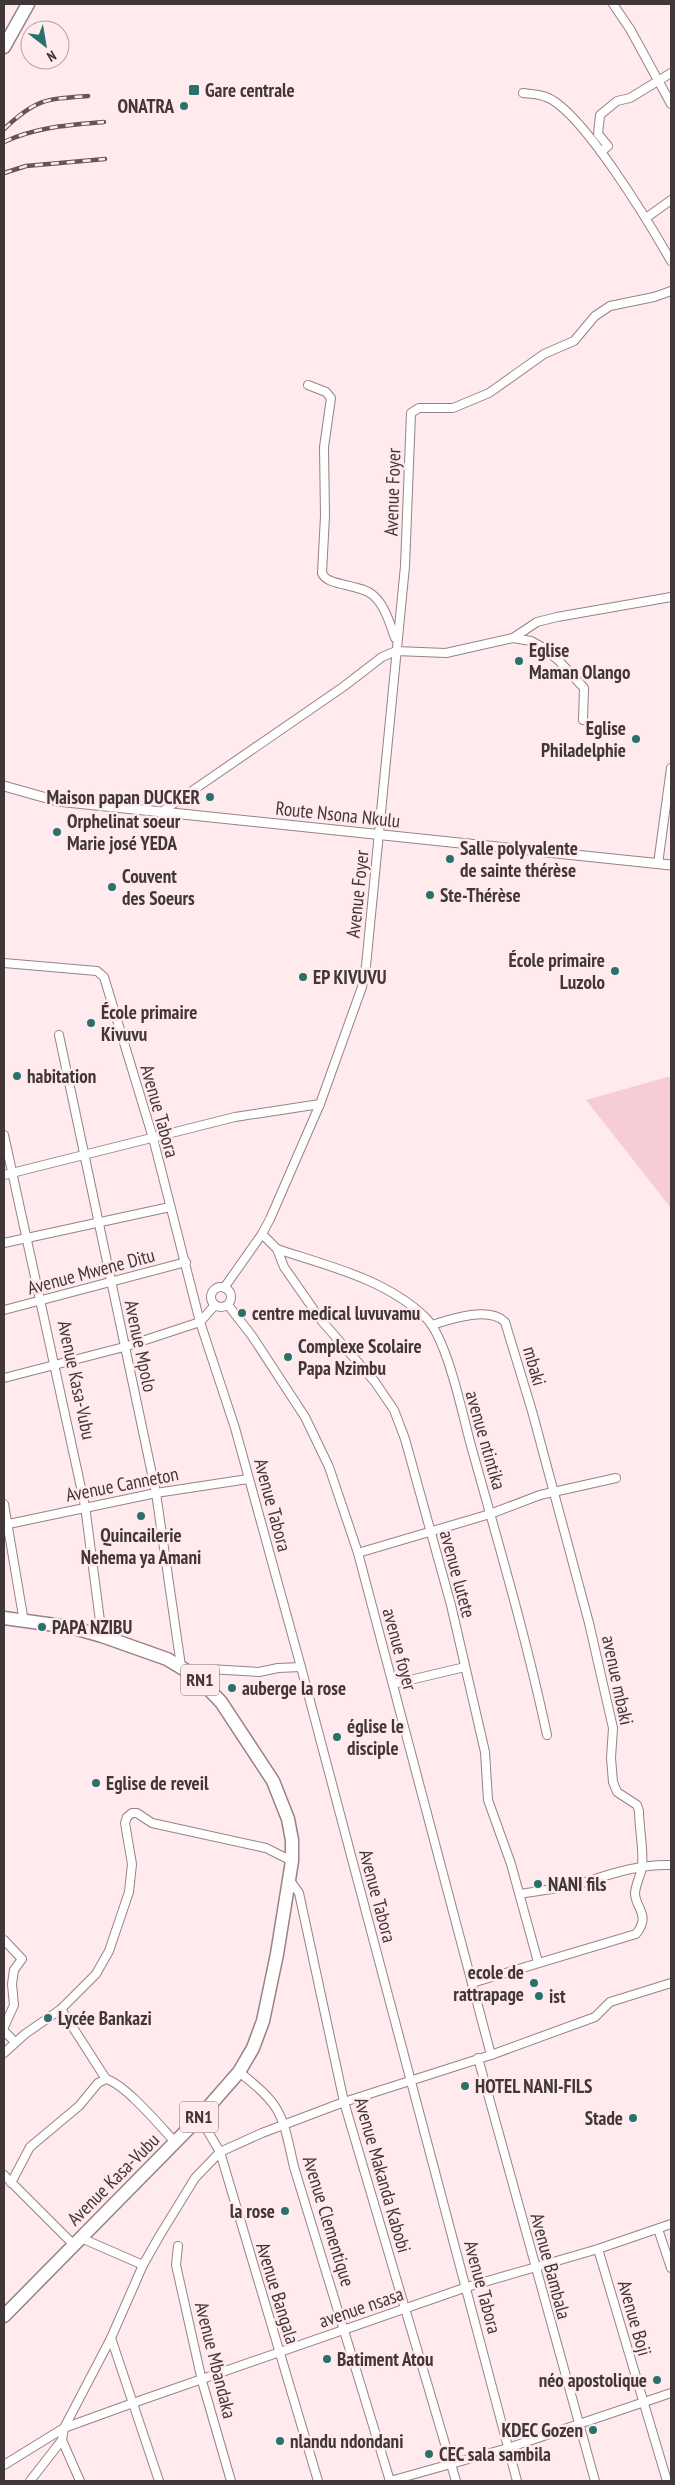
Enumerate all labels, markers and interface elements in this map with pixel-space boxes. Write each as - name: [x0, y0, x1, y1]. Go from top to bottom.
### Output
- north arrow: [20, 20, 70, 70]
- text: N: [44, 46, 60, 66]
- place label: Gare centrale: [205, 78, 295, 102]
- marker: Gare centrale: [187, 83, 201, 97]
- place label: ONATRA: [117, 94, 174, 118]
- marker: ONATRA: [178, 100, 190, 112]
- street label: Avenue Foyer: [378, 447, 406, 536]
- place label: Eglise Maman Olango: [529, 638, 630, 684]
- marker: Eglise Maman Olango: [513, 655, 525, 667]
- place label: Eglise Philadelphie: [541, 716, 626, 762]
- marker: Eglise Philadelphie: [630, 733, 642, 745]
- place label: Maison papan DUCKER: [46, 785, 200, 809]
- marker: Maison papan DUCKER: [204, 791, 216, 803]
- street label: Route Nsona Nkulu: [275, 796, 401, 832]
- place label: Orphelinat soeur Marie josé YEDA: [67, 809, 181, 855]
- marker: Orphelinat soeur Marie josé YEDA: [51, 826, 63, 838]
- place label: Salle polyvalente de sainte thérèse: [460, 836, 578, 882]
- street label: Avenue Foyer: [340, 848, 374, 939]
- marker: Salle polyvalente de sainte thérèse: [444, 853, 456, 865]
- place label: Couvent des Soeurs: [122, 864, 195, 910]
- marker: Couvent des Soeurs: [106, 881, 118, 893]
- place label: Ste-Thérèse: [440, 883, 521, 907]
- marker: Ste-Thérèse: [424, 889, 436, 901]
- place label: École primaire Luzolo: [509, 948, 605, 994]
- place label: EP KIVUVU: [313, 965, 387, 989]
- marker: École primaire Luzolo: [609, 965, 621, 977]
- marker: EP KIVUVU: [297, 971, 309, 983]
- place label: École primaire Kivuvu: [101, 1000, 197, 1046]
- marker: École primaire Kivuvu: [85, 1017, 97, 1029]
- street label: Avenue Tabora: [135, 1062, 185, 1160]
- place label: habitation: [27, 1064, 96, 1088]
- marker: habitation: [11, 1070, 23, 1082]
- street label: Avenue Mwene Ditu: [25, 1242, 157, 1300]
- street label: Avenue Mpolo: [120, 1298, 162, 1394]
- place label: centre medical luvuvamu: [252, 1301, 420, 1325]
- marker: centre medical luvuvamu: [236, 1307, 248, 1319]
- street label: Avenue Kasa-Vubu: [53, 1318, 101, 1442]
- place label: Complexe Scolaire Papa Nzimbu: [298, 1334, 422, 1380]
- street label: mbaki: [518, 1344, 552, 1388]
- marker: Complexe Scolaire Papa Nzimbu: [282, 1351, 294, 1363]
- street label: avenue ntintika: [460, 1388, 512, 1492]
- street label: Avenue Tabora: [249, 1456, 297, 1554]
- street label: Avenue Canneton: [64, 1461, 180, 1507]
- marker: Quincailerie Nehema ya Amani: [135, 1510, 147, 1522]
- place label: Quincailerie Nehema ya Amani: [81, 1523, 201, 1569]
- street label: avenue lutete: [435, 1528, 481, 1621]
- street label: avenue foyer: [378, 1605, 423, 1694]
- place label: PAPA NZIBU: [52, 1615, 132, 1639]
- marker: PAPA NZIBU: [36, 1621, 48, 1633]
- street label: avenue mbaki: [597, 1633, 639, 1727]
- road number: RN1: [181, 1664, 219, 1696]
- place label: auberge la rose: [242, 1676, 346, 1700]
- marker: auberge la rose: [226, 1682, 238, 1694]
- place label: église le disciple: [347, 1714, 404, 1760]
- marker: église le disciple: [331, 1731, 343, 1743]
- place label: Eglise de reveil: [106, 1771, 209, 1795]
- marker: Eglise de reveil: [90, 1777, 102, 1789]
- street label: Avenue Tabora: [354, 1847, 402, 1945]
- place label: NANI fils: [548, 1872, 607, 1896]
- marker: NANI fils: [532, 1878, 544, 1890]
- place label: ecole de rattrapage: [453, 1960, 524, 2006]
- marker: ecole de rattrapage: [528, 1977, 540, 1989]
- place label: ist: [549, 1984, 566, 2008]
- marker: ist: [533, 1990, 545, 2002]
- place label: Lycée Bankazi: [58, 2006, 152, 2030]
- marker: Lycée Bankazi: [42, 2012, 54, 2024]
- place label: HOTEL NANI-FILS: [475, 2074, 592, 2098]
- marker: HOTEL NANI-FILS: [459, 2080, 471, 2092]
- street label: Avenue Makanda Kabobi: [349, 2095, 417, 2255]
- road number: RN1: [180, 2102, 218, 2132]
- place label: Stade: [585, 2106, 623, 2130]
- marker: Stade: [627, 2112, 639, 2124]
- street label: Avenue Kasa-Vubu: [62, 2128, 164, 2230]
- street label: Avenue Clementique: [298, 2153, 360, 2289]
- place label: la rose: [230, 2199, 275, 2223]
- marker: la rose: [279, 2205, 291, 2217]
- street label: Avenue Bambala: [525, 2210, 577, 2322]
- street label: Avenue Tabora: [459, 2238, 507, 2336]
- street label: Avenue Bangala: [251, 2239, 305, 2347]
- street label: Avenue Boji: [613, 2277, 657, 2359]
- street label: avenue nsasa: [316, 2281, 406, 2333]
- street label: Avenue Mbandaka: [190, 2299, 242, 2421]
- place label: Batiment Atou: [337, 2347, 434, 2371]
- marker: Batiment Atou: [321, 2353, 333, 2365]
- place label: néo apostolique: [539, 2368, 647, 2392]
- marker: néo apostolique: [651, 2374, 663, 2386]
- place label: KDEC Gozen: [501, 2418, 583, 2442]
- marker: KDEC Gozen: [587, 2424, 599, 2436]
- place label: nlandu ndondani: [290, 2429, 403, 2453]
- marker: nlandu ndondani: [274, 2435, 286, 2447]
- place label: CEC sala sambila: [439, 2442, 551, 2466]
- marker: CEC sala sambila: [423, 2448, 435, 2460]

